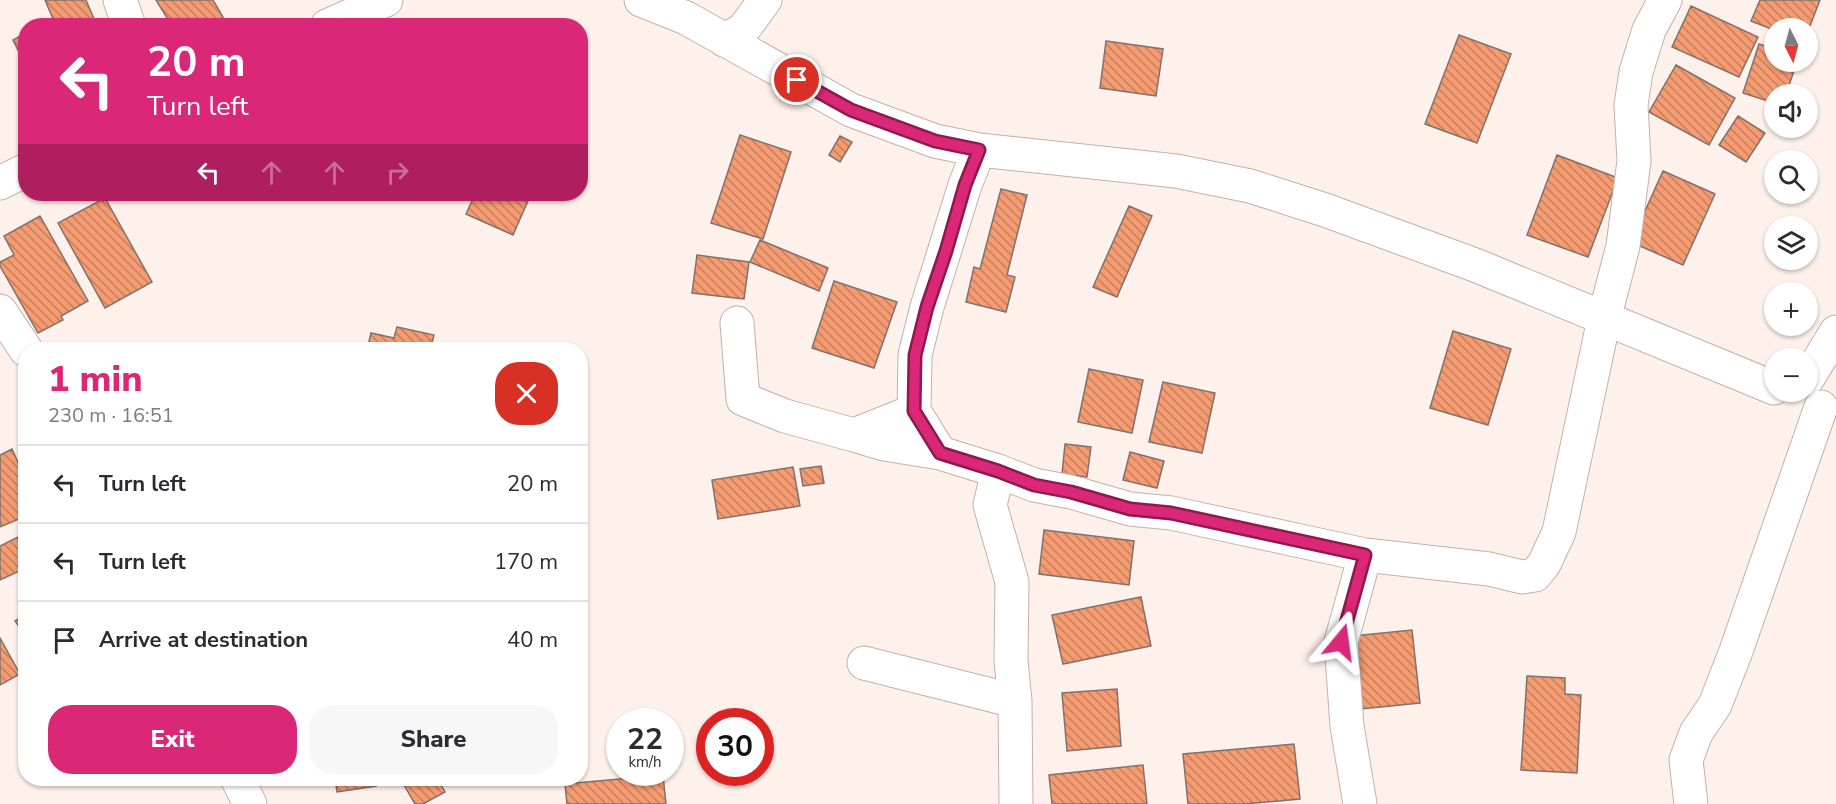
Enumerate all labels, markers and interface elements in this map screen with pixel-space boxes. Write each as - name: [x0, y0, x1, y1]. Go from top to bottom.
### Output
- north arrow: [1764, 18, 1818, 72]
- map controls: [1764, 18, 1818, 402]
- text: 20 m: [147, 34, 246, 91]
- icon: left: [48, 42, 126, 120]
- pin: [771, 54, 822, 105]
- icon: arrive: [780, 63, 813, 96]
- button: sound: [1764, 84, 1818, 138]
- text: Turn left: [147, 88, 248, 125]
- button: search: [1764, 150, 1818, 204]
- icon: left: [192, 156, 225, 189]
- icon: ahead: [255, 156, 288, 189]
- icon: ahead: [318, 156, 351, 189]
- icon: right: [381, 156, 414, 189]
- button: layers: [1764, 216, 1818, 270]
- button: +: [1764, 282, 1818, 336]
- button: −: [1764, 348, 1818, 402]
- text: 1 min: [48, 355, 143, 404]
- button: close: [495, 362, 558, 425]
- text: 230 m · 16:51: [48, 402, 174, 429]
- icon: left: [48, 468, 81, 501]
- text: Turn left: [99, 469, 186, 499]
- text: 20 m: [507, 469, 558, 499]
- icon: left: [48, 546, 81, 579]
- text: Turn left: [99, 547, 186, 577]
- text: 170 m: [494, 547, 558, 577]
- position arrow: [1309, 610, 1373, 674]
- icon: arrive: [48, 624, 81, 657]
- text: Arrive at destination: [99, 625, 308, 655]
- text: 40 m: [507, 625, 558, 655]
- button: Exit: [48, 705, 297, 774]
- button: Share: [309, 705, 558, 774]
- speed limit sign: 30: [696, 708, 774, 786]
- text: 22: [627, 719, 663, 760]
- text: km/h: [628, 752, 662, 772]

